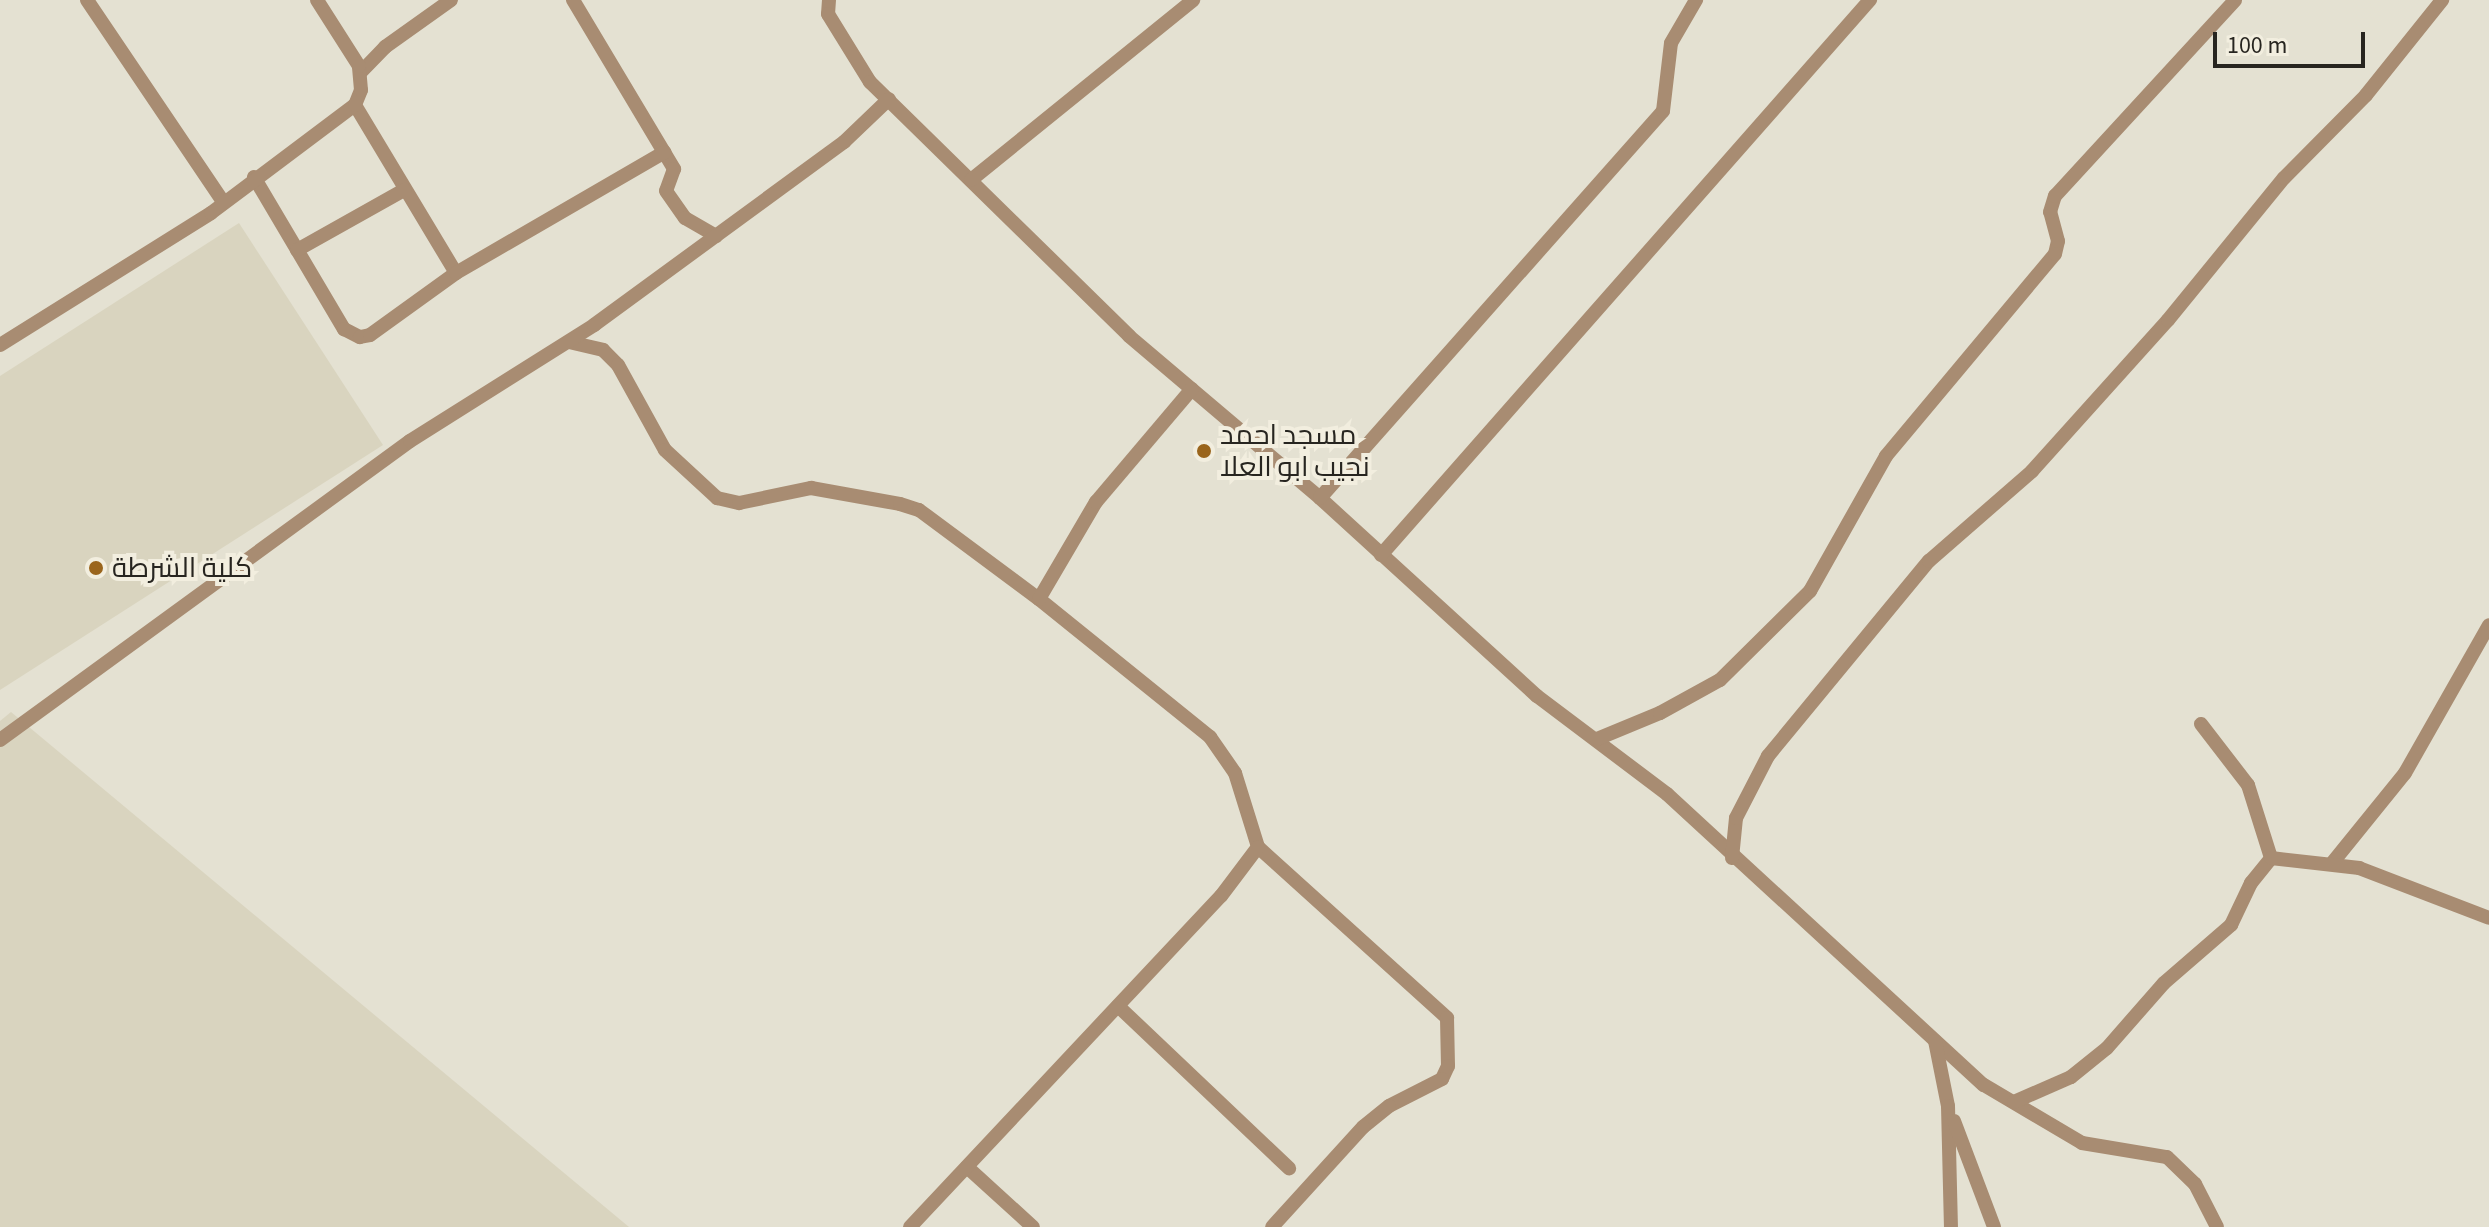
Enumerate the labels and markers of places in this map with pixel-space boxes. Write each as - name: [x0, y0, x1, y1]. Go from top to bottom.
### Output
- place label: مسجد احمد نجيب ابو العلا: [1220, 418, 1370, 484]
- marker: مسجد احمد نجيب ابو العلا: [1195, 442, 1213, 460]
- place label: كلية الشرطة: [112, 551, 252, 585]
- marker: كلية الشرطة: [87, 559, 105, 577]

